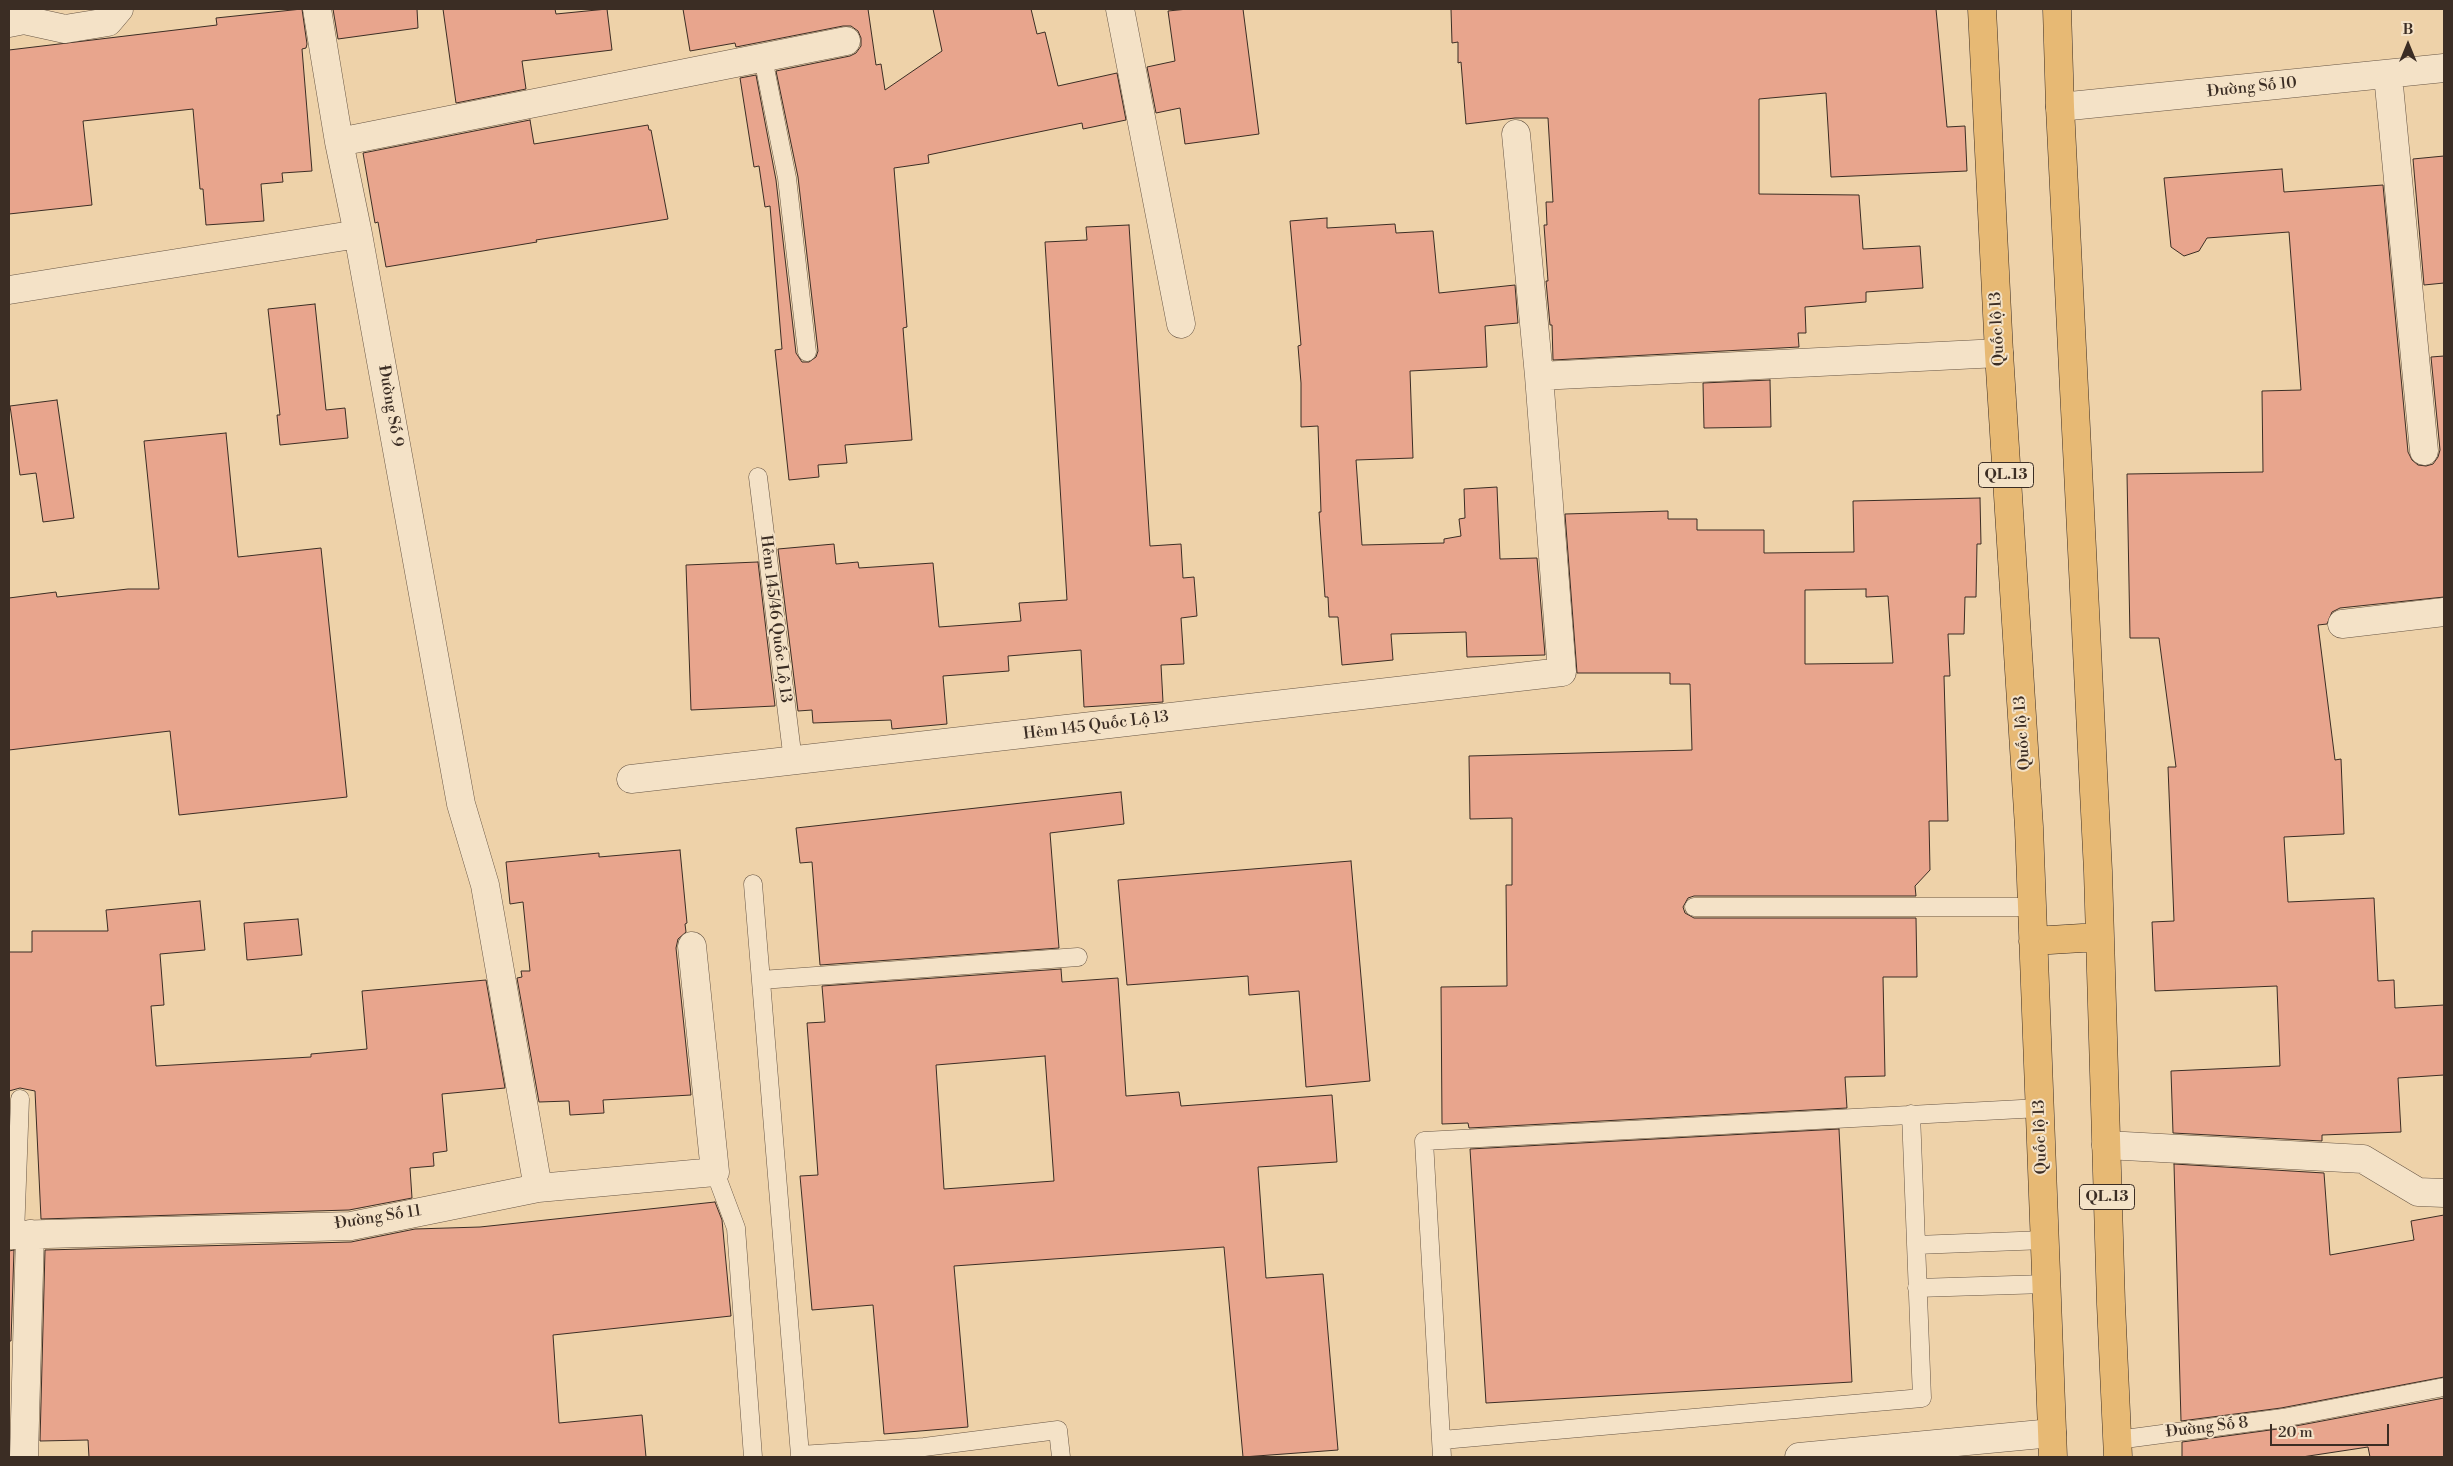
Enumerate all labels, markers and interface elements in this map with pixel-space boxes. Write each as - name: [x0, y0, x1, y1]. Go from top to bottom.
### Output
- north arrow: [2383, 20, 2433, 70]
- text: B: [2403, 21, 2413, 39]
- street label: Đường Số 10: [2206, 74, 2298, 102]
- street label: Quốc lộ 13: [1986, 291, 2010, 367]
- street label: Đường Số 9: [373, 364, 407, 448]
- road number: QL.13: [1978, 462, 2034, 488]
- street label: Hẻm 145/46 Quốc Lộ 13: [755, 534, 795, 704]
- street label: Quốc lộ 13: [2011, 695, 2035, 771]
- street label: Hẻm 145 Quốc Lộ 13: [1022, 708, 1170, 744]
- street label: Quốc lộ 13: [2030, 1099, 2052, 1175]
- road number: QL.13: [2080, 1184, 2134, 1210]
- street label: Đường Số 11: [333, 1202, 423, 1234]
- street label: Đường Số 8: [2165, 1413, 2249, 1443]
- scale bar: [2273, 1414, 2392, 1446]
- text: 20 m: [2278, 1423, 2313, 1442]

